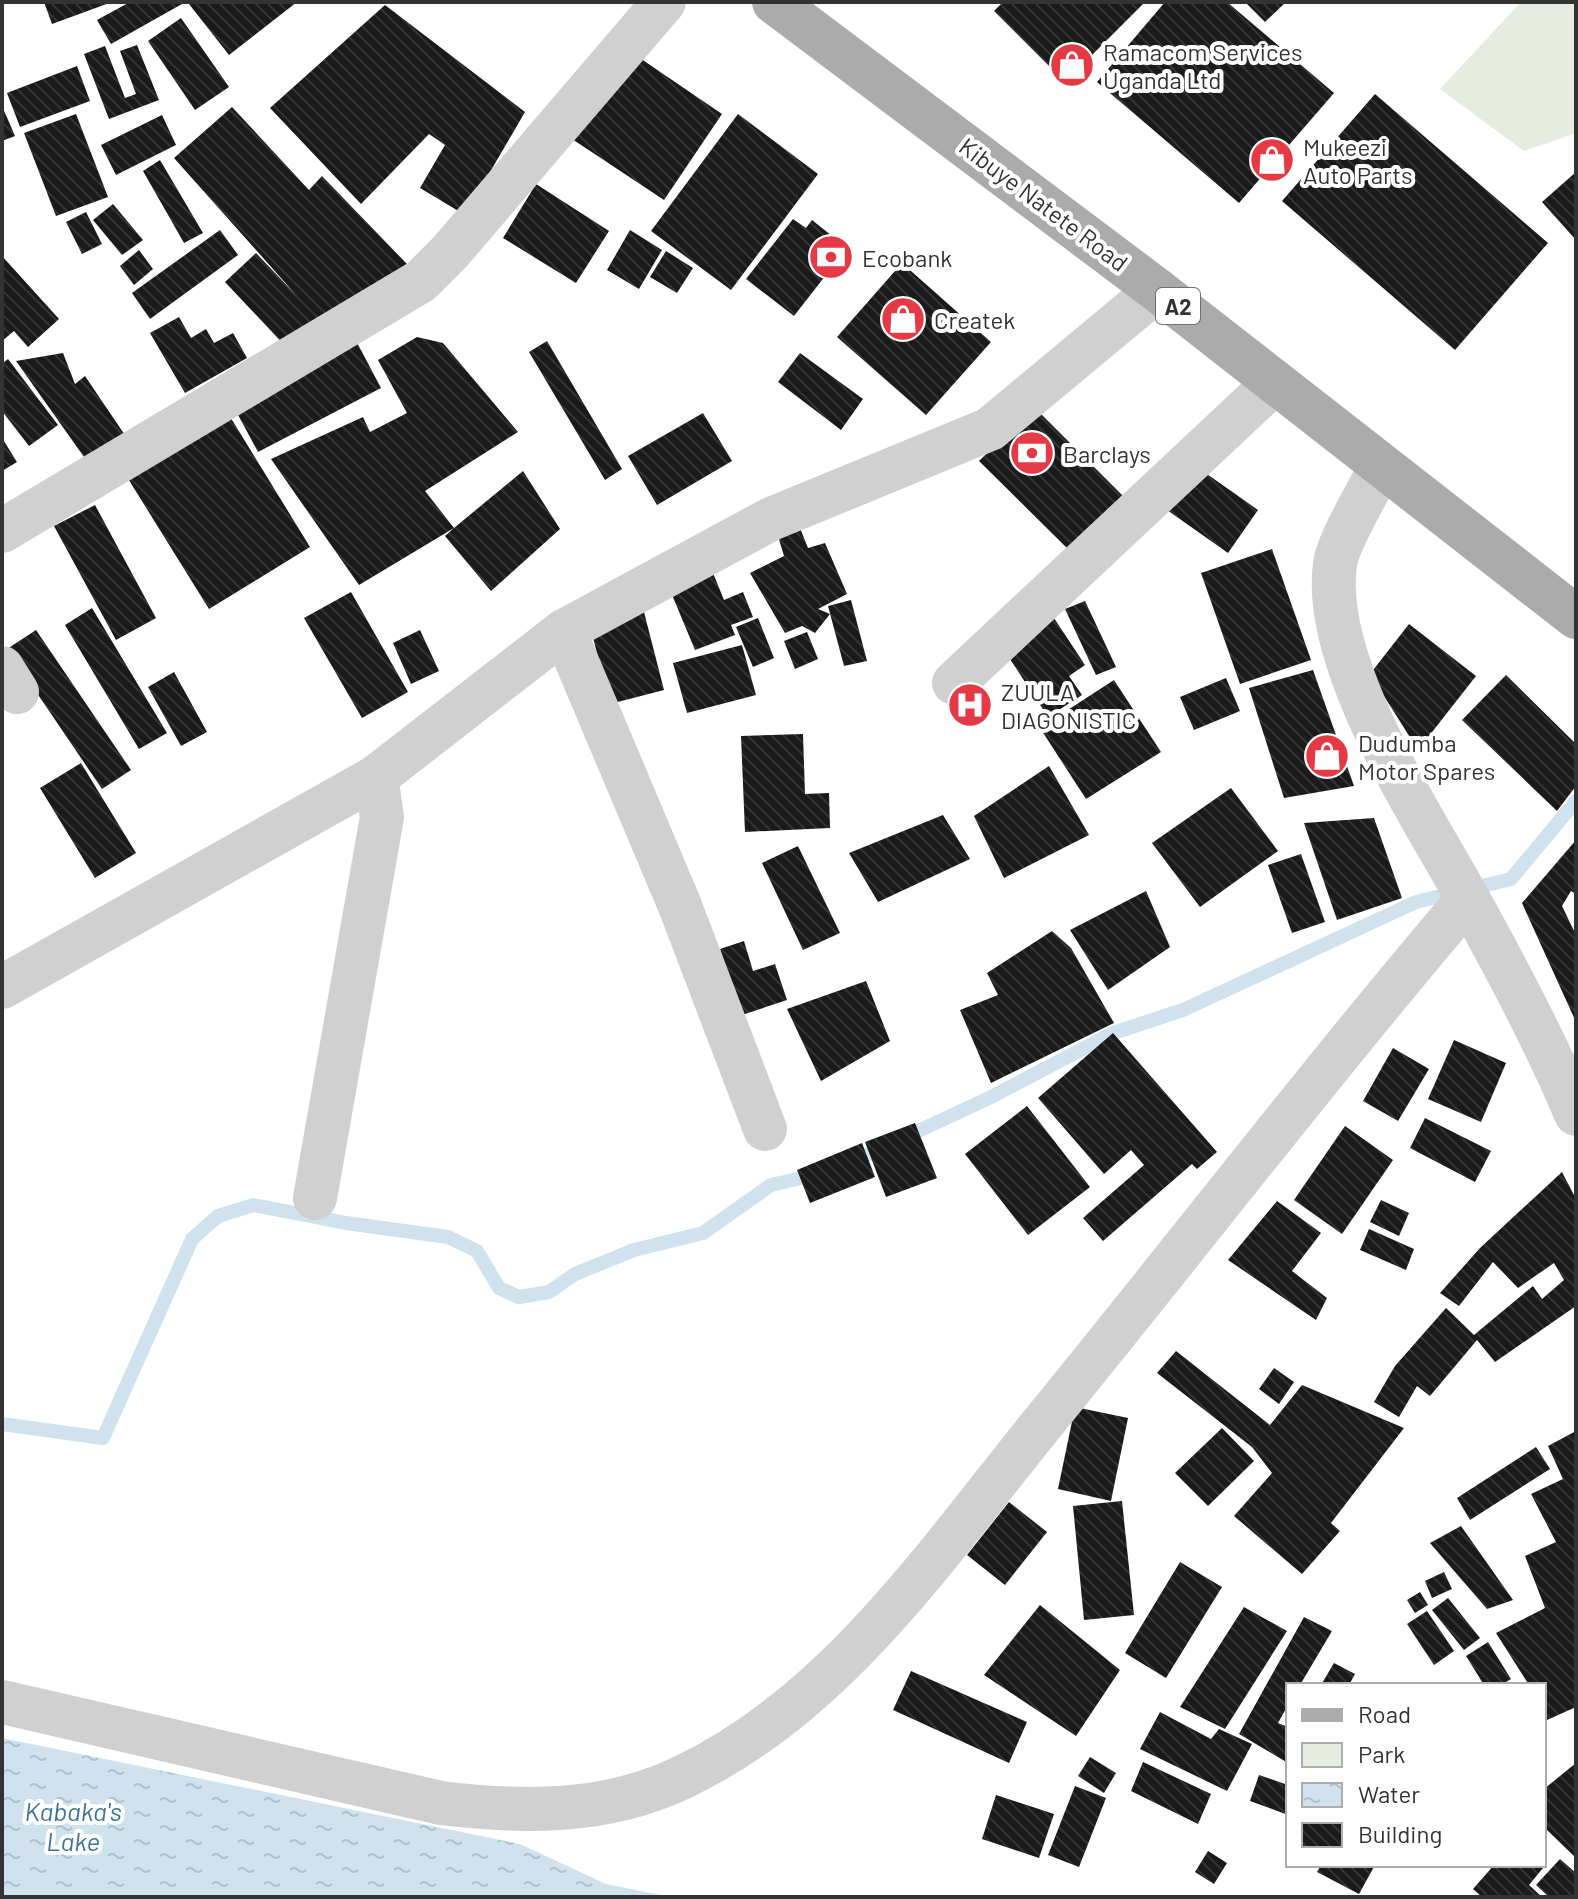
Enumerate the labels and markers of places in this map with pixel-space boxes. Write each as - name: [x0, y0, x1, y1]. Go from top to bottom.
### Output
- place label: Ramacom Services Uganda Ltd: [1103, 37, 1302, 94]
- shop icon: Ramacom Services Uganda Ltd: [1048, 41, 1096, 89]
- place label: Mukeezi Auto Parts: [1303, 132, 1412, 189]
- shop icon: Mukeezi Auto Parts: [1248, 136, 1296, 184]
- bank icon: Ecobank: [807, 233, 855, 281]
- place label: Ecobank: [862, 243, 952, 272]
- shop icon: Createk: [879, 295, 927, 343]
- place label: Createk: [934, 305, 1015, 334]
- bank icon: Barclays: [1008, 429, 1056, 477]
- place label: Barclays: [1063, 439, 1151, 468]
- place label: ZUULA DIAGONISTIC: [1001, 677, 1136, 734]
- hospital icon: ZUULA DIAGONISTIC: [946, 681, 994, 729]
- place label: Dudumba Motor Spares: [1358, 728, 1495, 785]
- shop icon: Dudumba Motor Spares: [1303, 732, 1351, 780]

